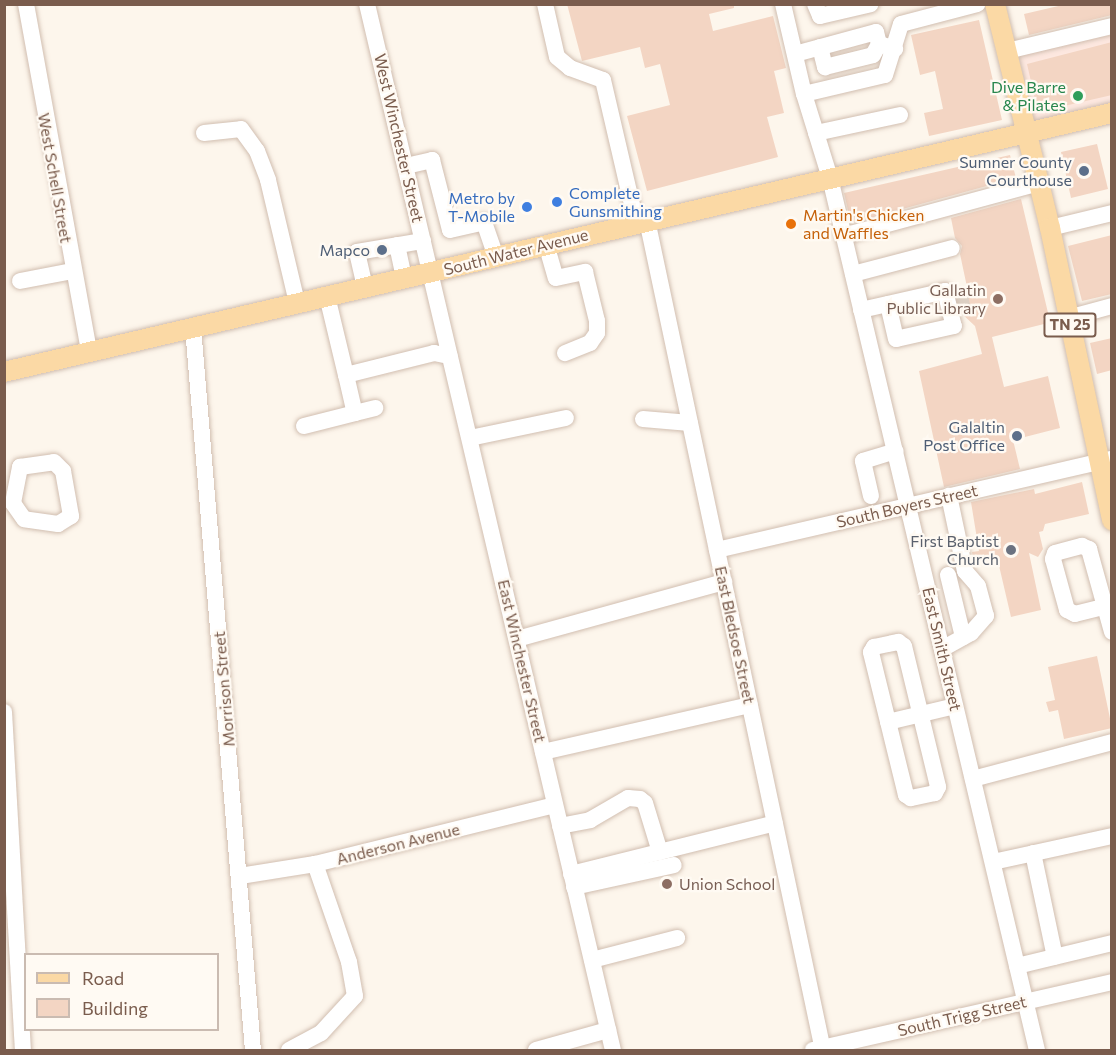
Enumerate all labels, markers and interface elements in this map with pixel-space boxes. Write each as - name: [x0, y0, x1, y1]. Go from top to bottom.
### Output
- street label: West Winchester Street: [370, 52, 428, 224]
- place label: Dive Barre & Pilates: [991, 77, 1066, 115]
- marker: Dive Barre & Pilates: [1071, 89, 1085, 103]
- street label: West Schell Street: [34, 111, 76, 245]
- place label: Sumner County Courthouse: [959, 152, 1072, 190]
- marker: Sumner County Courthouse: [1077, 164, 1091, 178]
- place label: Complete Gunsmithing: [569, 183, 662, 221]
- place label: Metro by T-Mobile: [448, 188, 515, 226]
- marker: Complete Gunsmithing: [550, 195, 564, 209]
- marker: Metro by T-Mobile: [520, 200, 534, 214]
- place label: Martin's Chicken and Waffles: [803, 205, 924, 243]
- marker: Martin's Chicken and Waffles: [784, 217, 798, 231]
- street label: South Water Avenue: [442, 225, 590, 279]
- place label: Mapco: [320, 240, 370, 260]
- marker: Mapco: [375, 243, 389, 257]
- place label: Gallatin Public Library: [886, 280, 986, 318]
- marker: Gallatin Public Library: [991, 292, 1005, 306]
- road number: TN 25: [1043, 313, 1097, 337]
- place label: Galaltin Post Office: [923, 417, 1005, 455]
- marker: Galaltin Post Office: [1010, 429, 1024, 443]
- street label: South Boyers Street: [834, 480, 980, 532]
- place label: First Baptist Church: [910, 531, 999, 569]
- marker: First Baptist Church: [1004, 543, 1018, 557]
- street label: East Bledsoe Street: [711, 564, 759, 706]
- street label: East Winchester Street: [494, 578, 550, 744]
- street label: East Smith Street: [918, 585, 966, 713]
- street label: Morrison Street: [209, 630, 239, 748]
- street label: Anderson Avenue: [334, 819, 462, 869]
- place label: Union School: [679, 874, 775, 894]
- marker: Union School: [660, 877, 674, 891]
- legend: [24, 953, 219, 1031]
- text: Road: [82, 967, 124, 989]
- street label: South Trigg Street: [896, 992, 1028, 1040]
- text: Building: [82, 997, 148, 1019]

